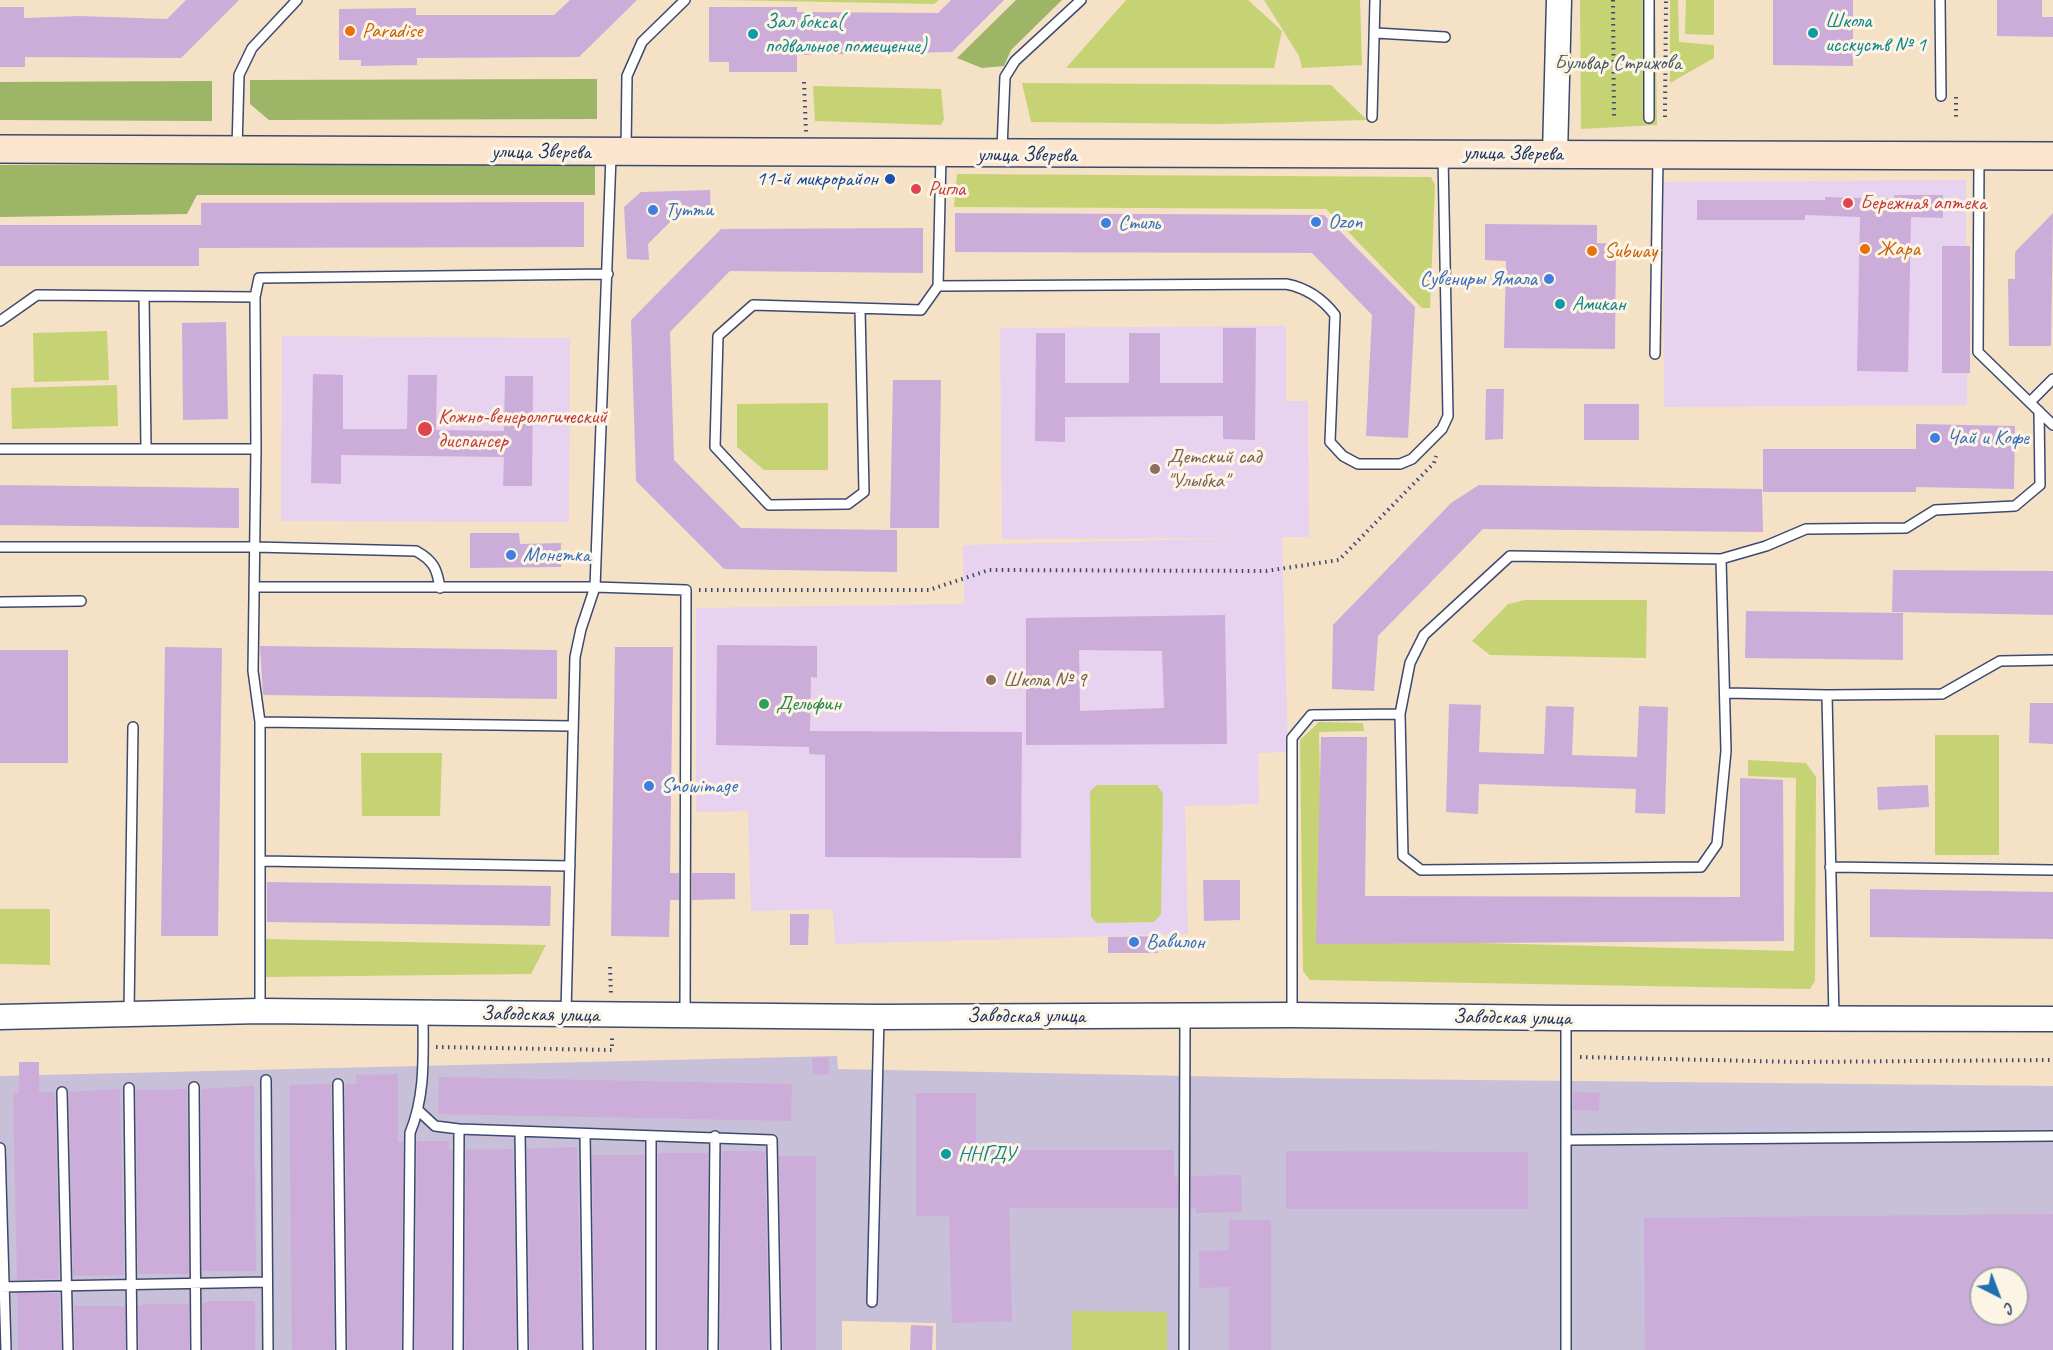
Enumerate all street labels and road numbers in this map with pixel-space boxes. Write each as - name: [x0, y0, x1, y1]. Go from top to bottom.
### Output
- street label: улица Зверева: [491, 139, 591, 165]
- street label: улица Зверева: [1463, 141, 1563, 167]
- street label: улица Зверева: [977, 142, 1077, 168]
- street label: Заводская улица: [481, 1001, 599, 1029]
- street label: Заводская улица: [967, 1003, 1085, 1029]
- street label: Заводская улица: [1453, 1004, 1571, 1032]

